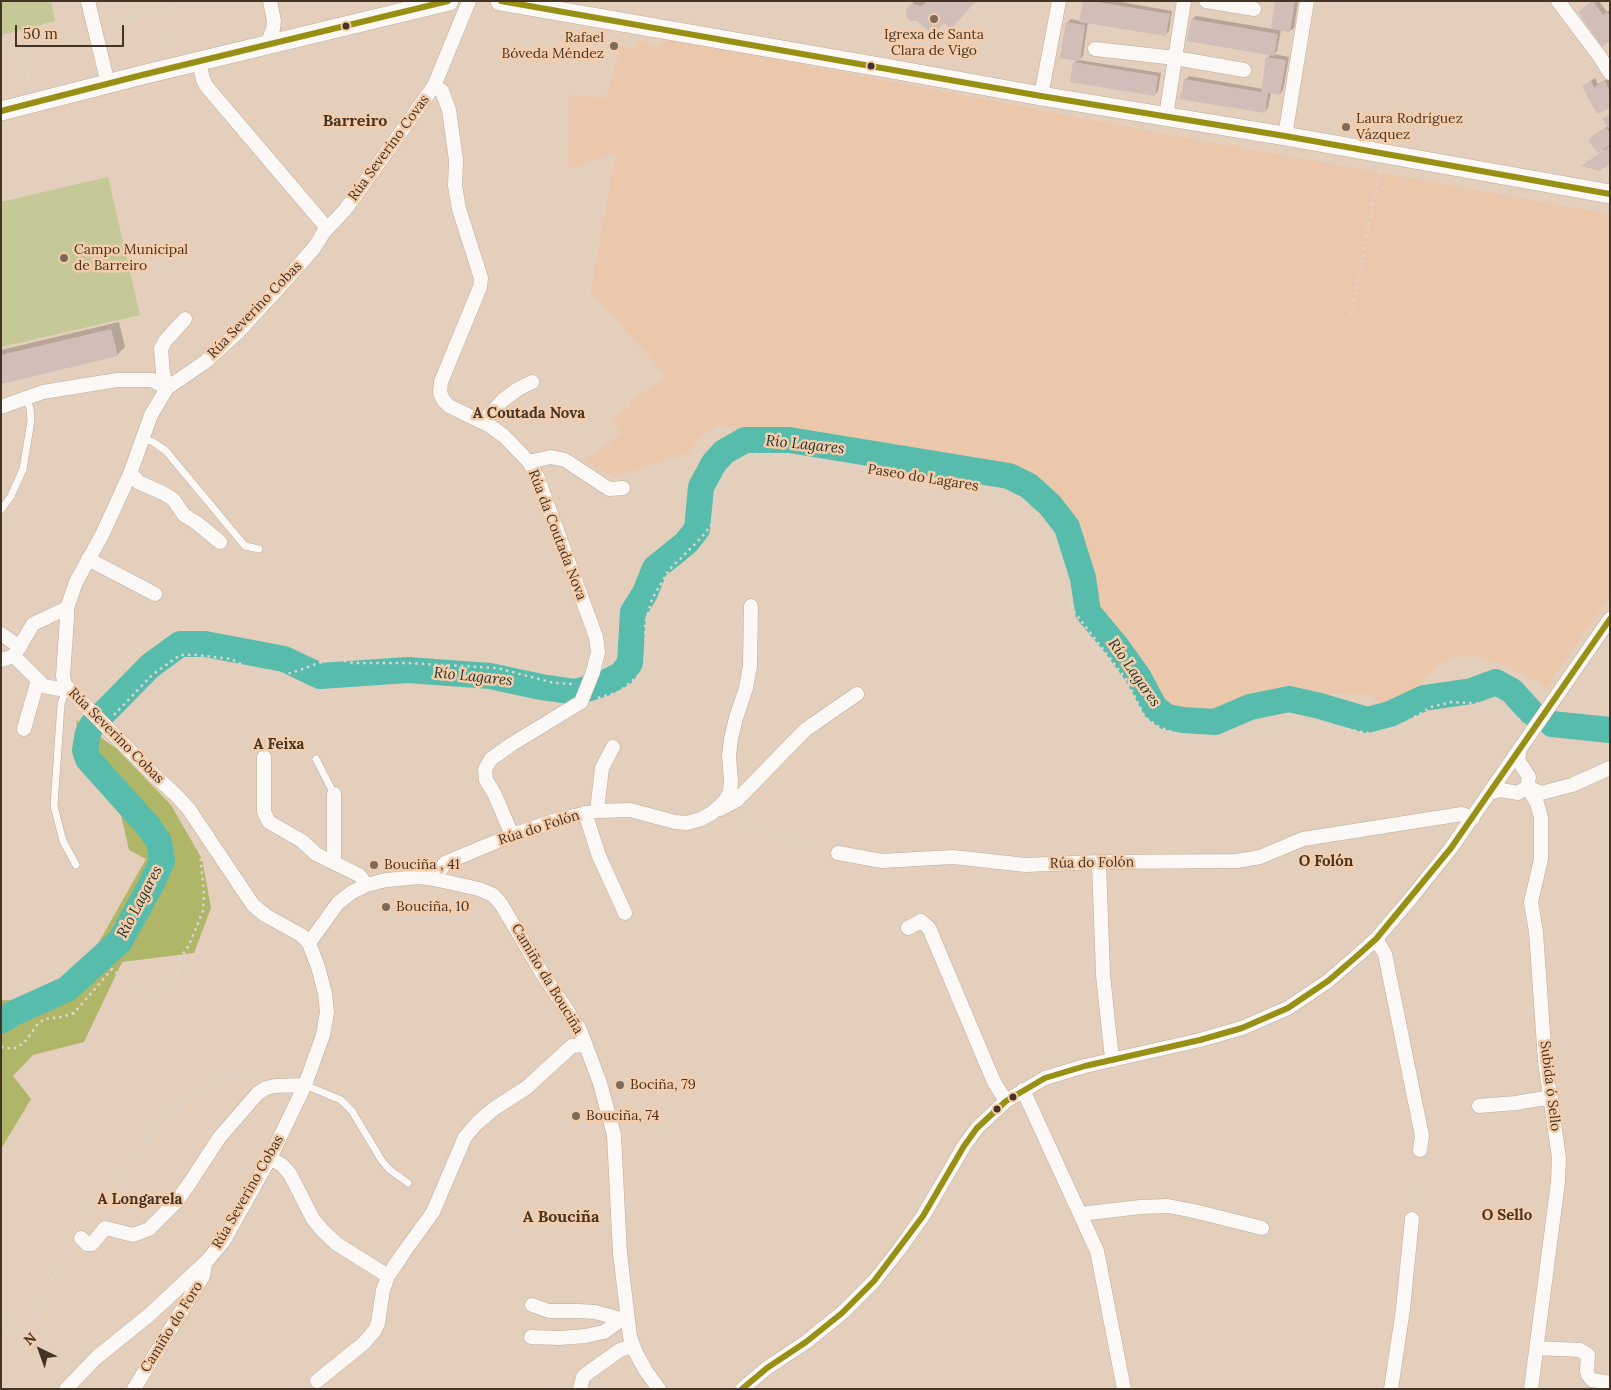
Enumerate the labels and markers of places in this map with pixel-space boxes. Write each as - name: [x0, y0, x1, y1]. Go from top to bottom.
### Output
- marker: Igrexa de Santa Clara de Vigo: [928, 13, 940, 25]
- unlabelled marker: [341, 21, 351, 31]
- place label: Igrexa de Santa Clara de Vigo: [884, 27, 984, 59]
- place label: Rafael Bóveda Méndez: [501, 30, 604, 62]
- marker: Rafael Bóveda Méndez: [608, 40, 620, 52]
- unlabelled marker: [866, 61, 876, 71]
- place label: Laura Rodríguez Vázquez: [1356, 111, 1463, 144]
- marker: Laura Rodríguez Vázquez: [1340, 121, 1352, 133]
- place label: Campo Municipal de Barreiro: [74, 242, 188, 274]
- marker: Campo Municipal de Barreiro: [58, 252, 70, 264]
- place label: Bouciña , 41: [384, 857, 460, 873]
- marker: Bouciña , 41: [368, 859, 380, 871]
- place label: Bouciña, 10: [396, 899, 469, 915]
- marker: Bouciña, 10: [380, 901, 392, 913]
- place label: Bociña, 79: [630, 1077, 696, 1093]
- marker: Bociña, 79: [614, 1079, 626, 1091]
- unlabelled marker: [1008, 1092, 1018, 1102]
- unlabelled marker: [992, 1104, 1002, 1114]
- place label: Bouciña, 74: [586, 1108, 659, 1124]
- marker: Bouciña, 74: [570, 1110, 582, 1122]

